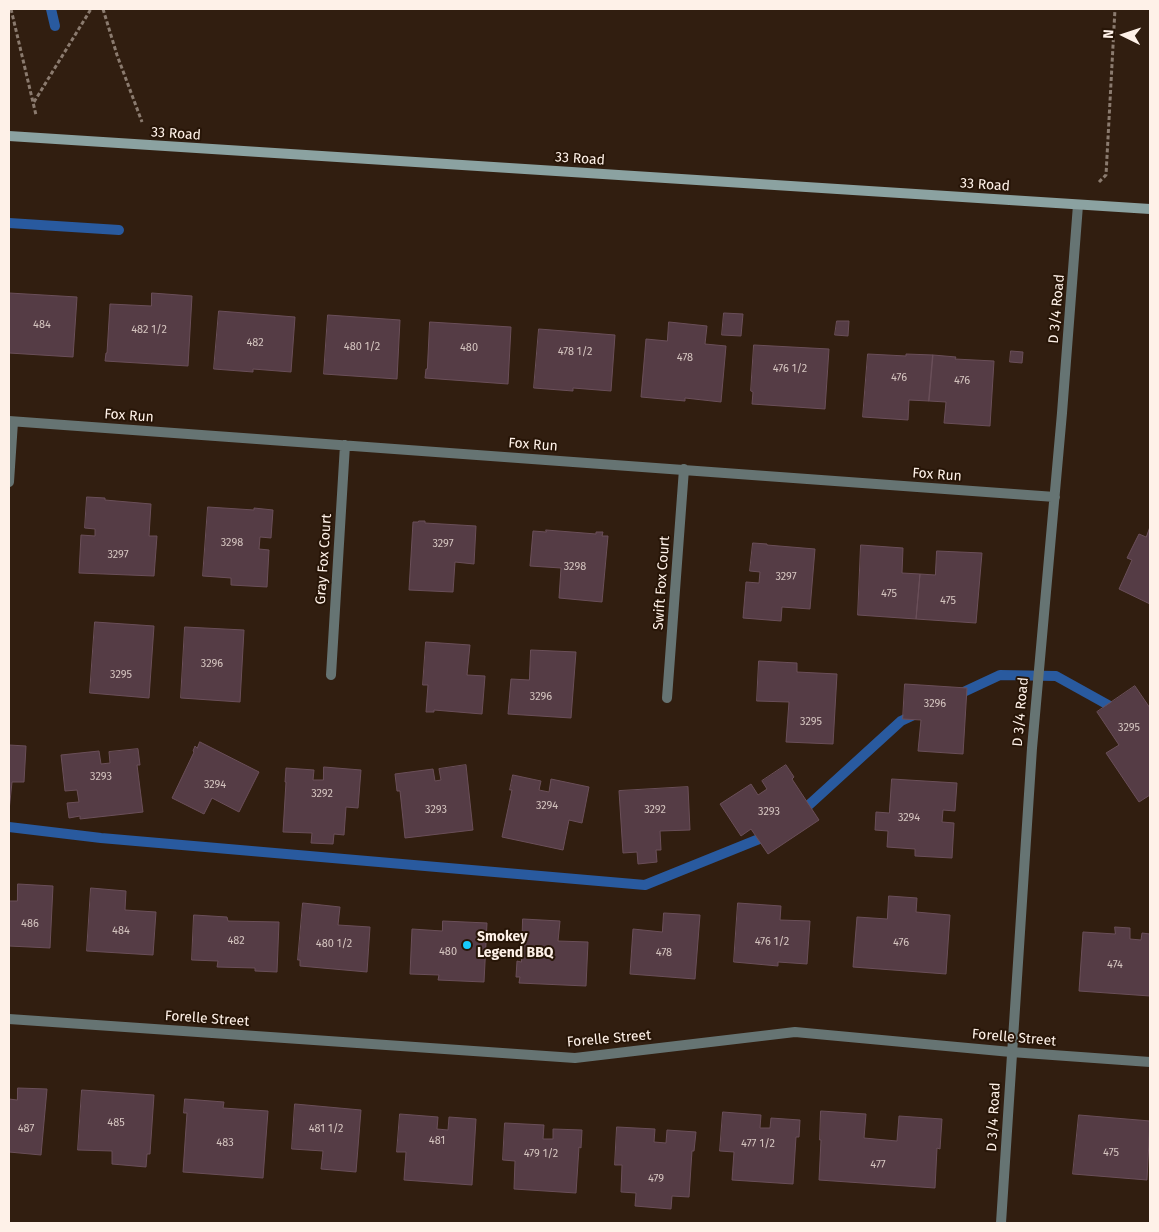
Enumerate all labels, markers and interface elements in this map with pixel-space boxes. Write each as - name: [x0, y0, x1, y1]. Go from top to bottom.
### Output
- north arrow: [1099, 10, 1149, 60]
- text: N: [1100, 29, 1117, 39]
- street label: 33 Road: [150, 124, 202, 144]
- street label: 33 Road: [554, 149, 606, 169]
- street label: 33 Road: [959, 175, 1011, 195]
- street label: D 3/4 Road: [1046, 274, 1068, 344]
- house number: 484: [33, 318, 51, 332]
- house number: 482 1/2: [131, 323, 167, 337]
- house number: 482: [246, 336, 264, 350]
- house number: 480 1/2: [344, 340, 380, 354]
- house number: 480: [460, 341, 478, 355]
- house number: 478 1/2: [558, 345, 592, 359]
- house number: 478: [677, 351, 693, 365]
- house number: 476 1/2: [773, 362, 807, 376]
- house number: 476: [891, 371, 907, 385]
- house number: 476: [954, 374, 970, 388]
- street label: Fox Run: [104, 406, 154, 426]
- street label: Fox Run: [508, 435, 558, 455]
- street label: Fox Run: [912, 465, 962, 485]
- street label: Gray Fox Court: [312, 513, 336, 605]
- street label: Swift Fox Court: [650, 535, 674, 631]
- house number: 3298: [221, 536, 243, 550]
- house number: 3297: [432, 537, 454, 551]
- house number: 3297: [107, 548, 129, 562]
- house number: 3298: [564, 560, 586, 574]
- house number: 3297: [775, 570, 797, 584]
- house number: 475: [881, 587, 897, 601]
- house number: 475: [940, 594, 956, 608]
- house number: 3296: [201, 657, 223, 671]
- house number: 3295: [110, 668, 132, 682]
- street label: D 3/4 Road: [1010, 677, 1032, 747]
- house number: 3296: [530, 690, 552, 704]
- house number: 3296: [924, 697, 946, 711]
- house number: 3295: [800, 715, 822, 729]
- house number: 3295: [1118, 721, 1140, 735]
- house number: 3293: [90, 770, 112, 784]
- house number: 3294: [204, 778, 226, 792]
- house number: 3292: [311, 787, 333, 801]
- house number: 3294: [536, 799, 558, 813]
- house number: 3293: [425, 803, 447, 817]
- house number: 3292: [644, 803, 666, 817]
- house number: 3293: [758, 805, 780, 819]
- house number: 3294: [898, 811, 920, 825]
- house number: 486: [21, 917, 39, 931]
- house number: 484: [112, 924, 130, 938]
- place label: Smokey Legend BBQ: [477, 929, 553, 962]
- house number: 482: [227, 934, 245, 948]
- house number: 476 1/2: [755, 935, 789, 949]
- house number: 476: [893, 936, 909, 950]
- house number: 480 1/2: [316, 937, 352, 951]
- marker: Smokey Legend BBQ: [461, 939, 473, 951]
- house number: 480: [439, 945, 457, 959]
- house number: 478: [656, 946, 672, 960]
- house number: 474: [1107, 958, 1123, 972]
- street label: Forelle Street: [164, 1008, 250, 1030]
- street label: Forelle Street: [971, 1026, 1057, 1050]
- street label: Forelle Street: [566, 1027, 652, 1051]
- street label: D 3/4 Road: [984, 1082, 1004, 1152]
- house number: 485: [107, 1116, 125, 1130]
- house number: 487: [18, 1122, 34, 1136]
- house number: 481 1/2: [309, 1122, 343, 1136]
- house number: 481: [429, 1134, 445, 1148]
- house number: 483: [216, 1136, 234, 1150]
- house number: 477 1/2: [741, 1137, 775, 1151]
- house number: 475: [1103, 1146, 1119, 1160]
- house number: 479 1/2: [524, 1147, 558, 1161]
- house number: 477: [870, 1158, 886, 1172]
- house number: 479: [648, 1172, 664, 1186]

